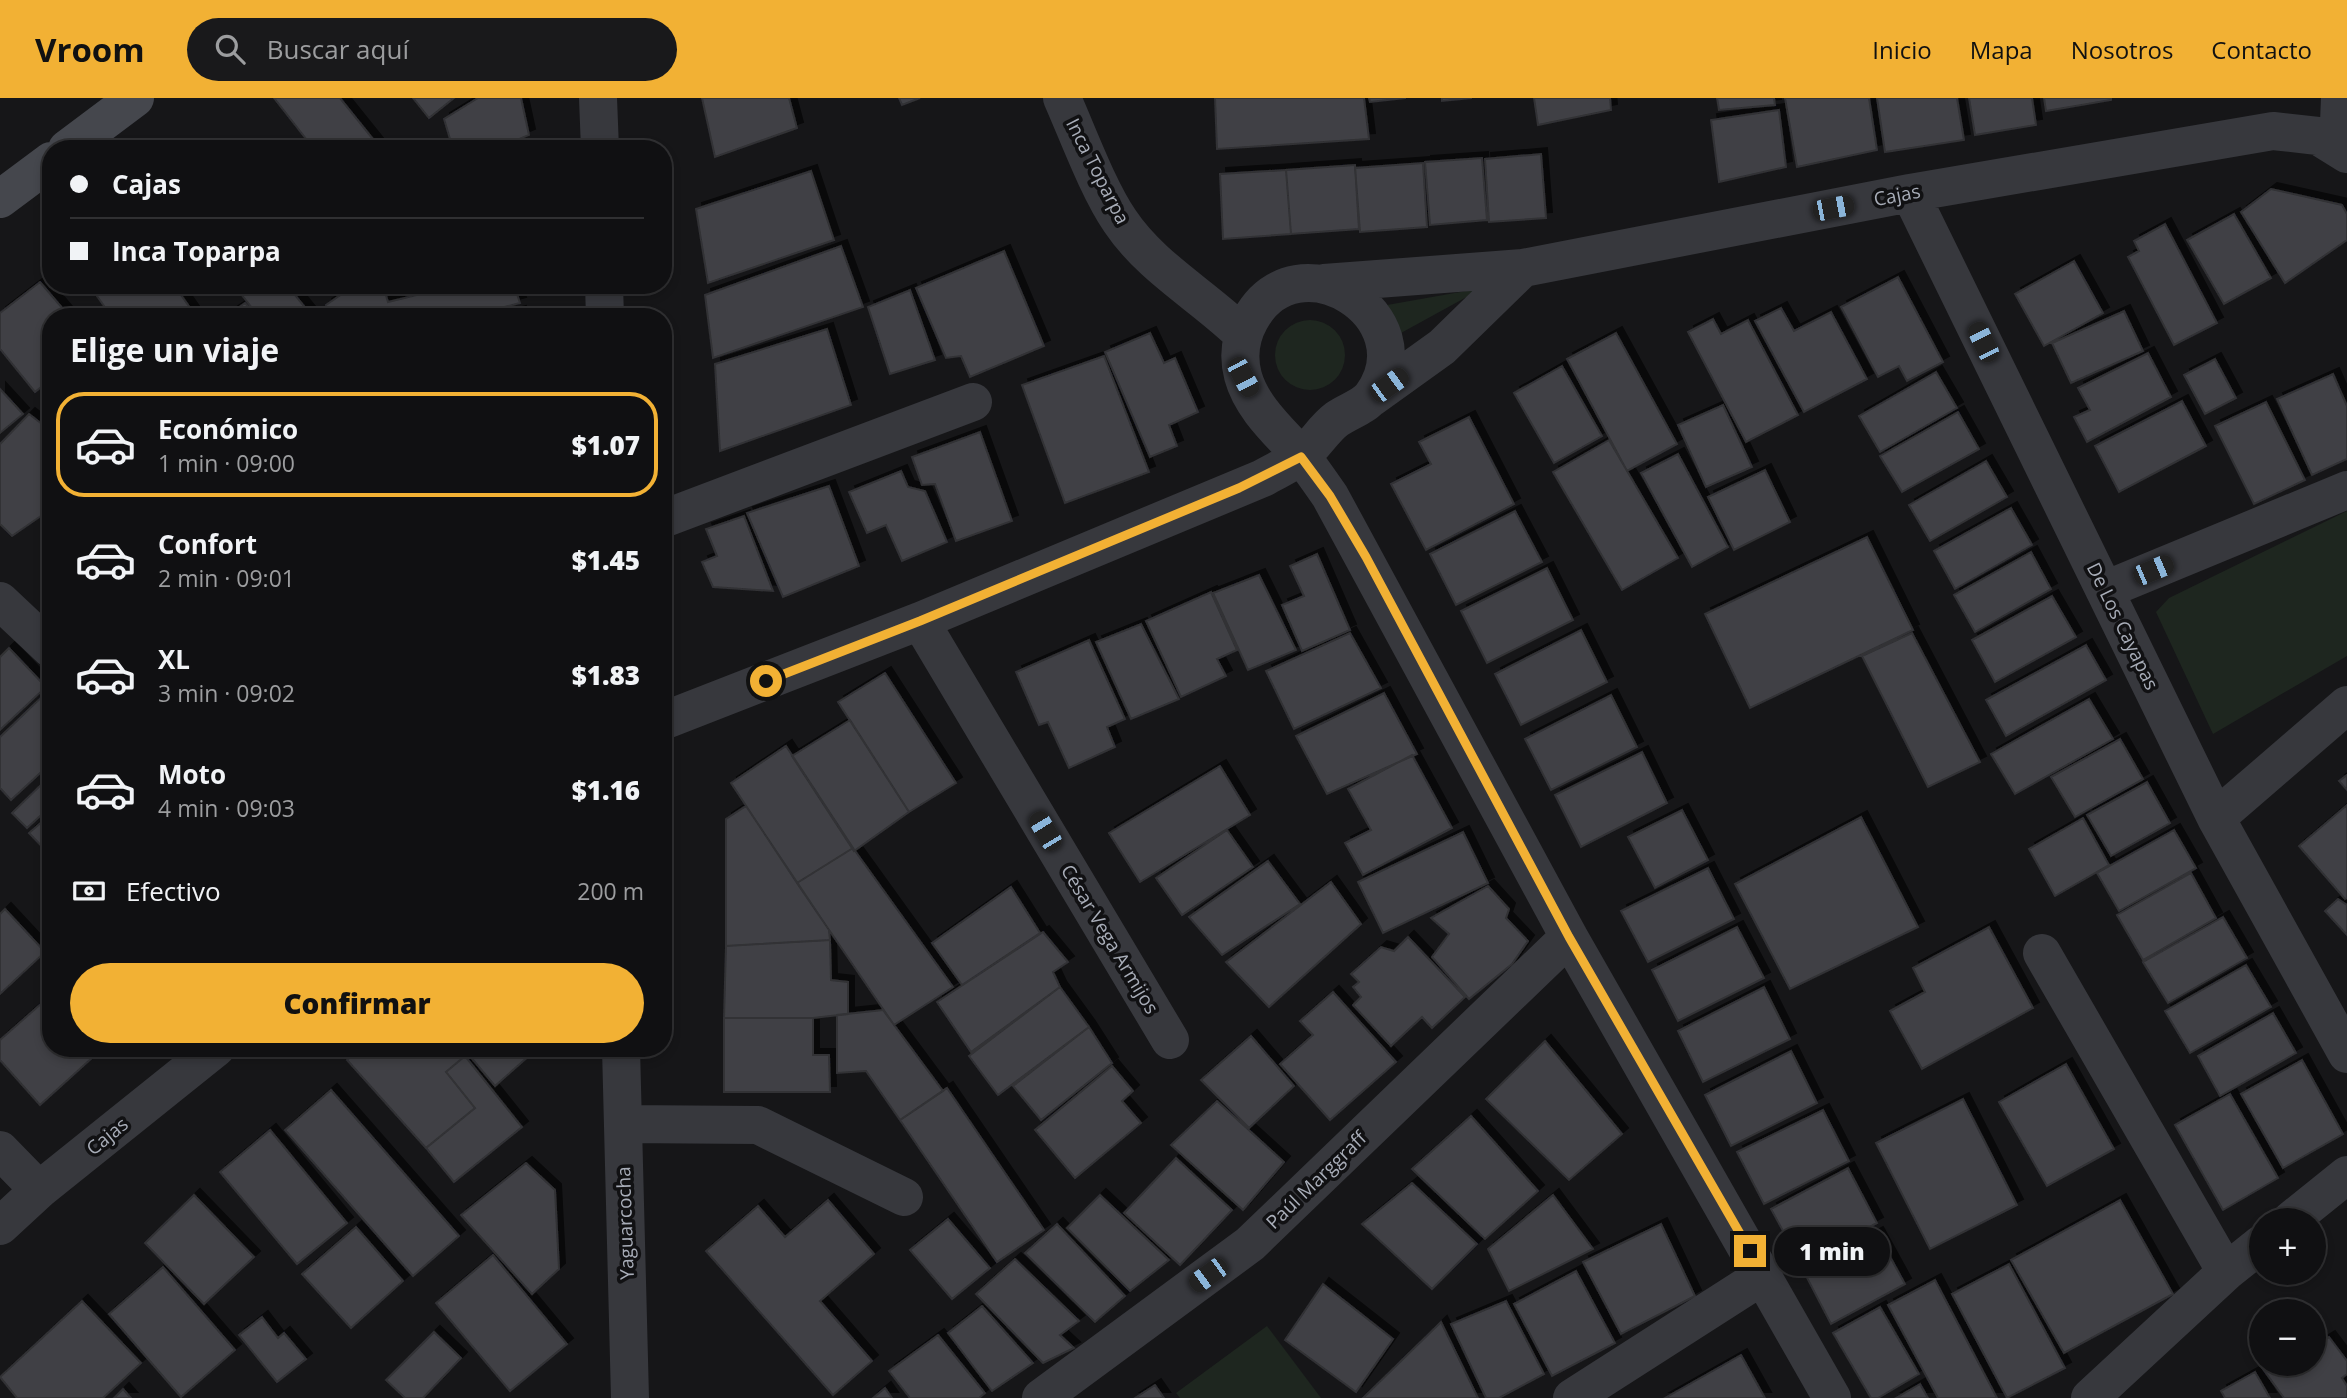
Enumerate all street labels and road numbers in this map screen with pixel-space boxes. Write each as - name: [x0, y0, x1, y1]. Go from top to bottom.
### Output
- street label: Inca Toparpa: [1060, 114, 1136, 228]
- street label: Cajas: [1871, 178, 1923, 212]
- street label: De Los Cayapas: [2081, 558, 2165, 694]
- street label: César Vega Armijos: [1055, 859, 1165, 1019]
- street label: Cajas: [81, 1111, 133, 1161]
- street label: Paúl Marggraff: [1260, 1124, 1373, 1235]
- street label: Yaguarcocha: [610, 1166, 640, 1280]

